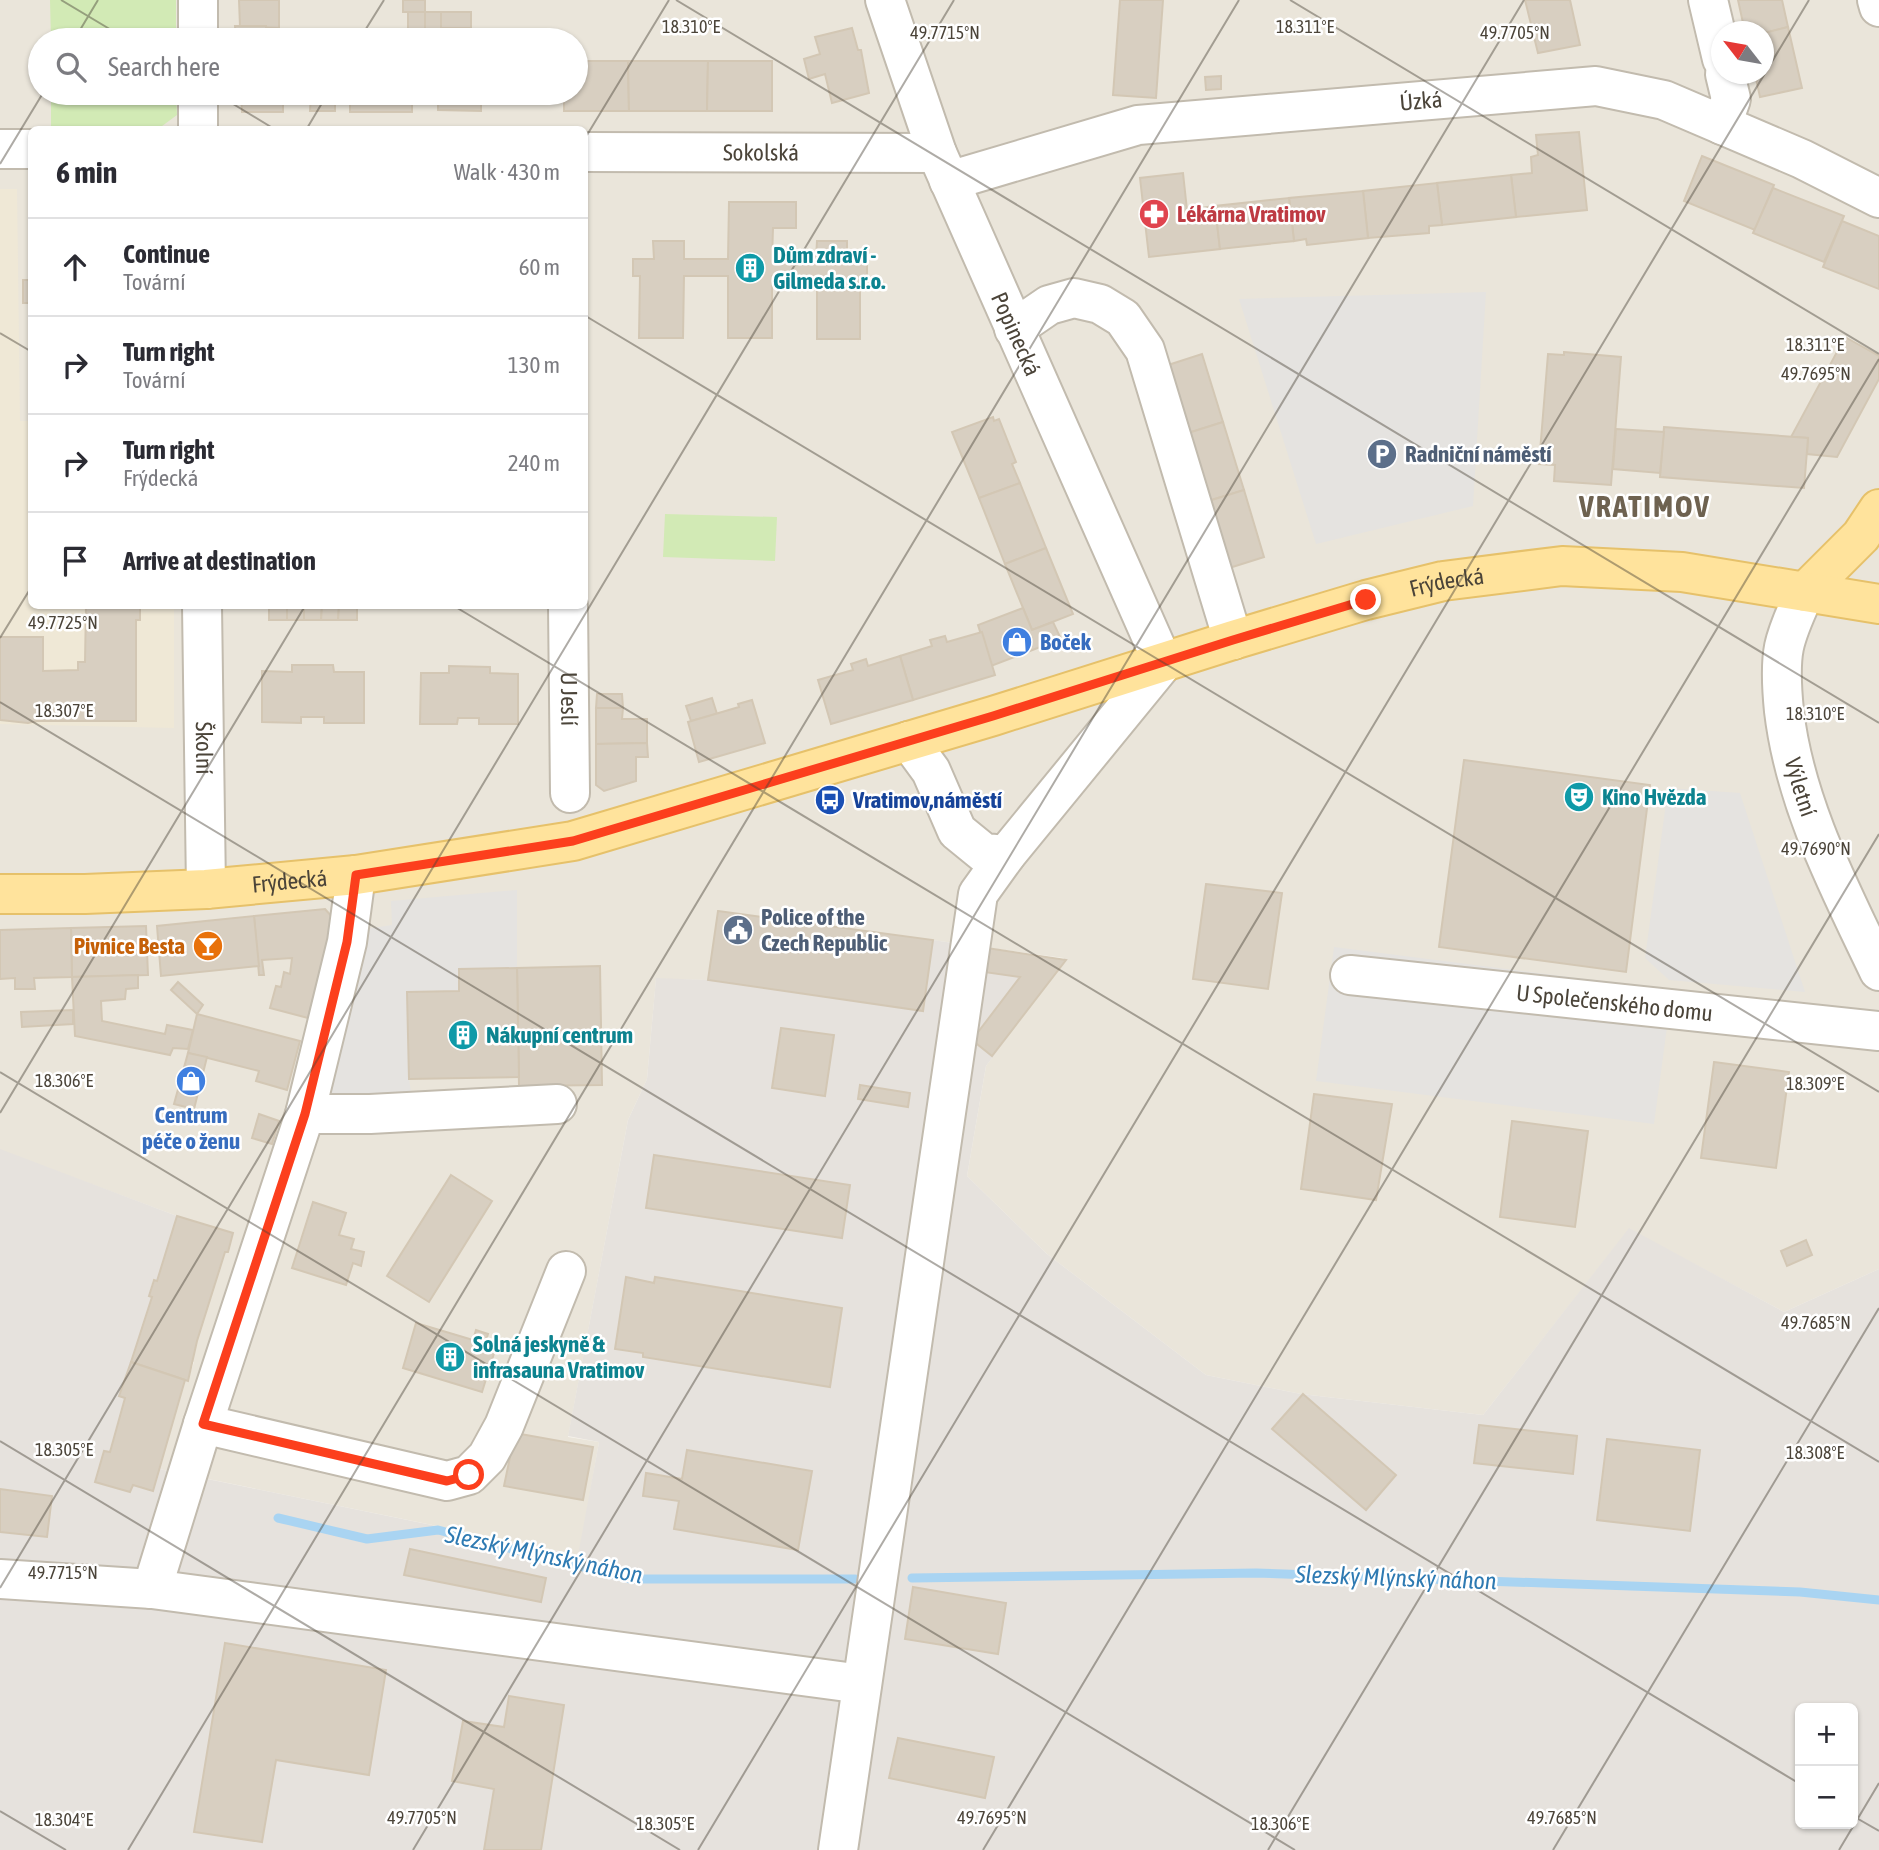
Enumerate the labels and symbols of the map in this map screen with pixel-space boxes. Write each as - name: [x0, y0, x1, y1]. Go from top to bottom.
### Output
- text: 18.310°E: [662, 16, 720, 37]
- text: 18.311°E: [1276, 16, 1334, 37]
- north arrow: [1711, 21, 1774, 84]
- text: 49.7715°N: [910, 22, 980, 43]
- text: 49.7705°N: [1480, 22, 1550, 43]
- street label: Úzká: [1398, 86, 1443, 116]
- street label: Sokolská: [723, 139, 799, 166]
- pharmacy icon: Lékárna Vratimov: [1137, 197, 1171, 231]
- place label: Lékárna Vratimov: [1177, 201, 1326, 227]
- place label: Dům zdraví - Gilmeda s.r.o.: [773, 242, 885, 294]
- building icon: Dům zdraví - Gilmeda s.r.o.: [733, 251, 767, 285]
- street label: Popinecká: [986, 288, 1046, 380]
- text: 18.311°E: [1786, 334, 1844, 355]
- text: 49.7695°N: [1781, 363, 1851, 384]
- parking icon: Radniční náměstí: [1365, 437, 1399, 471]
- place label: Radniční náměstí: [1405, 441, 1552, 467]
- district label: VRATIMOV: [1578, 489, 1711, 523]
- street label: Frýdecká: [1407, 563, 1485, 602]
- route end: [1350, 584, 1381, 615]
- text: 49.7725°N: [28, 612, 98, 633]
- shop icon: Boček: [1000, 625, 1034, 659]
- place label: Boček: [1040, 629, 1092, 655]
- street label: U Jeslí: [556, 672, 582, 726]
- text: 18.307°E: [35, 700, 93, 721]
- text: 18.310°E: [1786, 703, 1844, 724]
- street label: Školní: [191, 721, 217, 775]
- street label: Výletní: [1780, 755, 1822, 820]
- theatre icon: Kino Hvězda: [1562, 780, 1596, 814]
- bus stop icon: Vratimov,náměstí: [813, 783, 847, 817]
- place label: Kino Hvězda: [1602, 784, 1707, 810]
- place label: Vratimov,náměstí: [852, 787, 1003, 813]
- text: 49.7690°N: [1781, 838, 1851, 859]
- street label: Frýdecká: [251, 865, 328, 898]
- place label: Police of the Czech Republic: [761, 904, 888, 956]
- public building icon: Police of the Czech Republic: [721, 913, 755, 947]
- bar icon: Pivnice Besta: [191, 929, 225, 963]
- place label: Pivnice Besta: [74, 933, 185, 959]
- street label: U Společenského domu: [1515, 980, 1714, 1026]
- building icon: Nákupní centrum: [446, 1018, 480, 1052]
- place label: Nákupní centrum: [486, 1022, 633, 1048]
- shop icon: Centrum péče o ženu: [174, 1064, 208, 1098]
- text: 18.306°E: [35, 1070, 93, 1091]
- text: 18.309°E: [1786, 1073, 1844, 1094]
- place label: Centrum péče o ženu: [142, 1102, 240, 1154]
- text: 49.7685°N: [1781, 1312, 1851, 1333]
- place label: Solná jeskyně & infrasauna Vratimov: [473, 1331, 645, 1383]
- building icon: Solná jeskyně & infrasauna Vratimov: [433, 1340, 467, 1374]
- text: 18.305°E: [35, 1439, 93, 1460]
- text: 18.308°E: [1786, 1442, 1844, 1463]
- route start: [453, 1459, 484, 1490]
- water label: Slezský Mlýnský náhon: [442, 1520, 646, 1589]
- water label: Slezský Mlýnský náhon: [1294, 1560, 1497, 1595]
- text: 49.7715°N: [28, 1562, 98, 1583]
- text: 49.7705°N: [387, 1807, 457, 1828]
- text: 49.7695°N: [957, 1807, 1027, 1828]
- text: 49.7685°N: [1527, 1807, 1597, 1828]
- text: 18.304°E: [35, 1809, 93, 1830]
- text: 18.305°E: [636, 1813, 694, 1834]
- text: 18.306°E: [1251, 1813, 1309, 1834]

